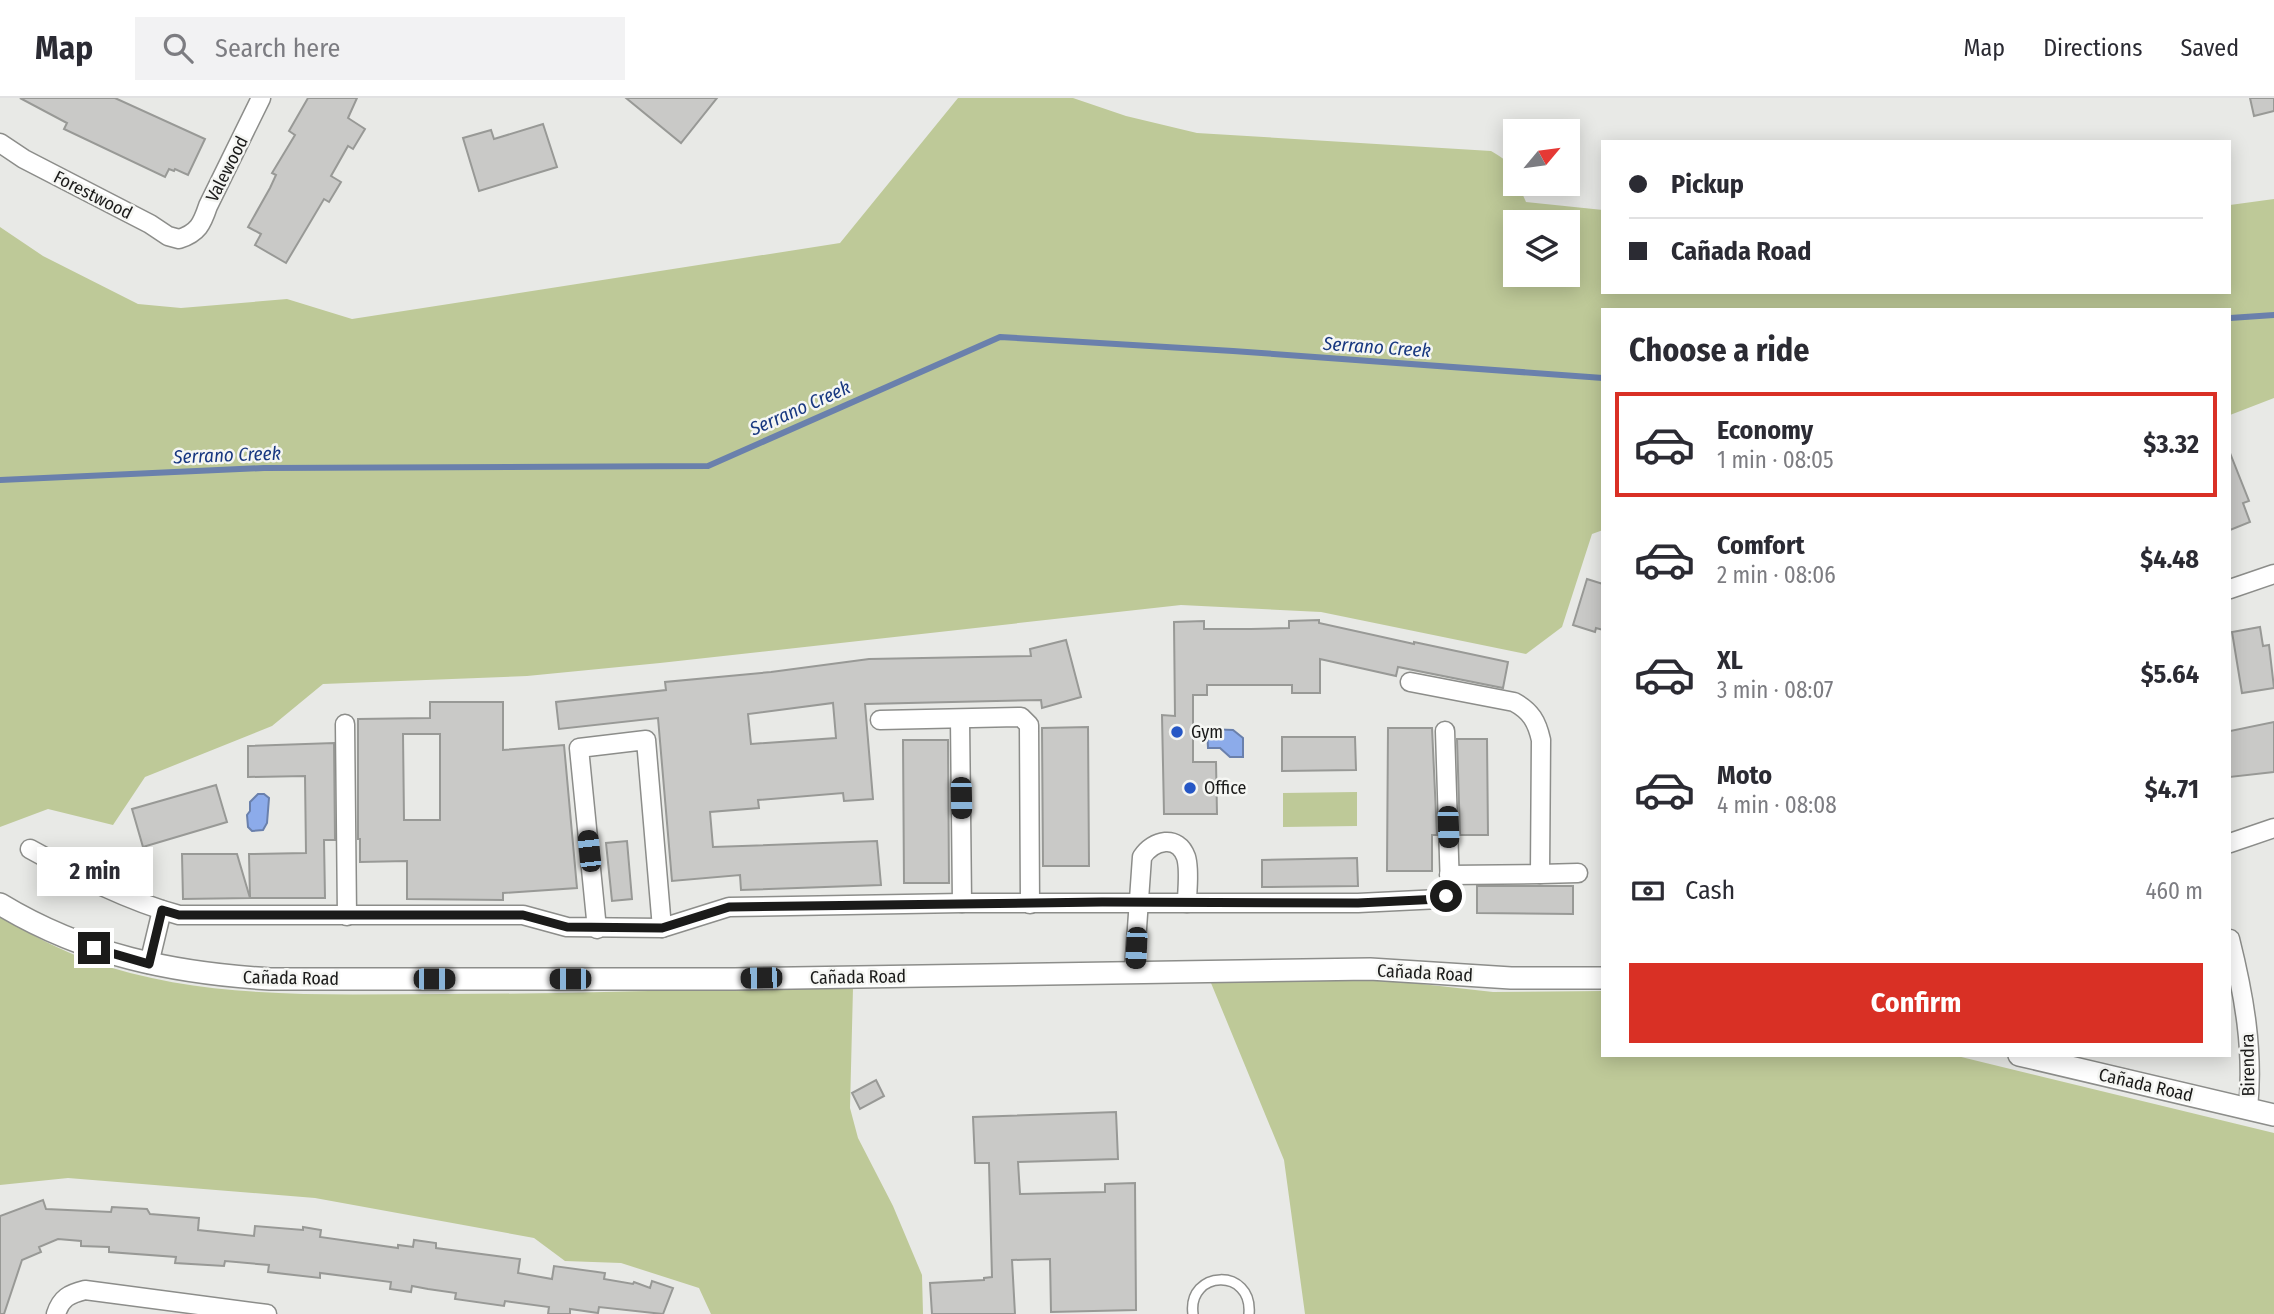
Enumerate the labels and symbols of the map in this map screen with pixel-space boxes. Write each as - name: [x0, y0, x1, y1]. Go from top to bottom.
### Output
- north arrow: [1503, 119, 1580, 196]
- street label: Valewood: [201, 132, 253, 206]
- street label: Forestwood: [50, 166, 136, 224]
- water label: Serrano Creek: [1321, 332, 1432, 362]
- water label: Serrano Creek: [745, 376, 854, 441]
- water label: Serrano Creek: [172, 442, 281, 468]
- place label: Gym: [1191, 721, 1223, 743]
- marker: Gym: [1169, 724, 1185, 740]
- car: [951, 777, 972, 819]
- place label: Office: [1204, 777, 1247, 799]
- marker: Office: [1182, 780, 1198, 796]
- car: [1437, 806, 1460, 848]
- car: [577, 829, 602, 873]
- callout: 2 min: [36, 846, 152, 896]
- route start: [1430, 880, 1462, 912]
- car: [1125, 926, 1148, 970]
- route end: [78, 932, 110, 964]
- street label: Cañada Road: [1376, 960, 1474, 986]
- street label: Cañada Road: [810, 965, 906, 989]
- street label: Cañada Road: [243, 966, 339, 990]
- car: [740, 967, 783, 989]
- car: [414, 969, 456, 990]
- car: [550, 969, 592, 990]
- street label: Birendra: [2236, 1033, 2260, 1097]
- street label: Cañada Road: [2097, 1063, 2195, 1107]

